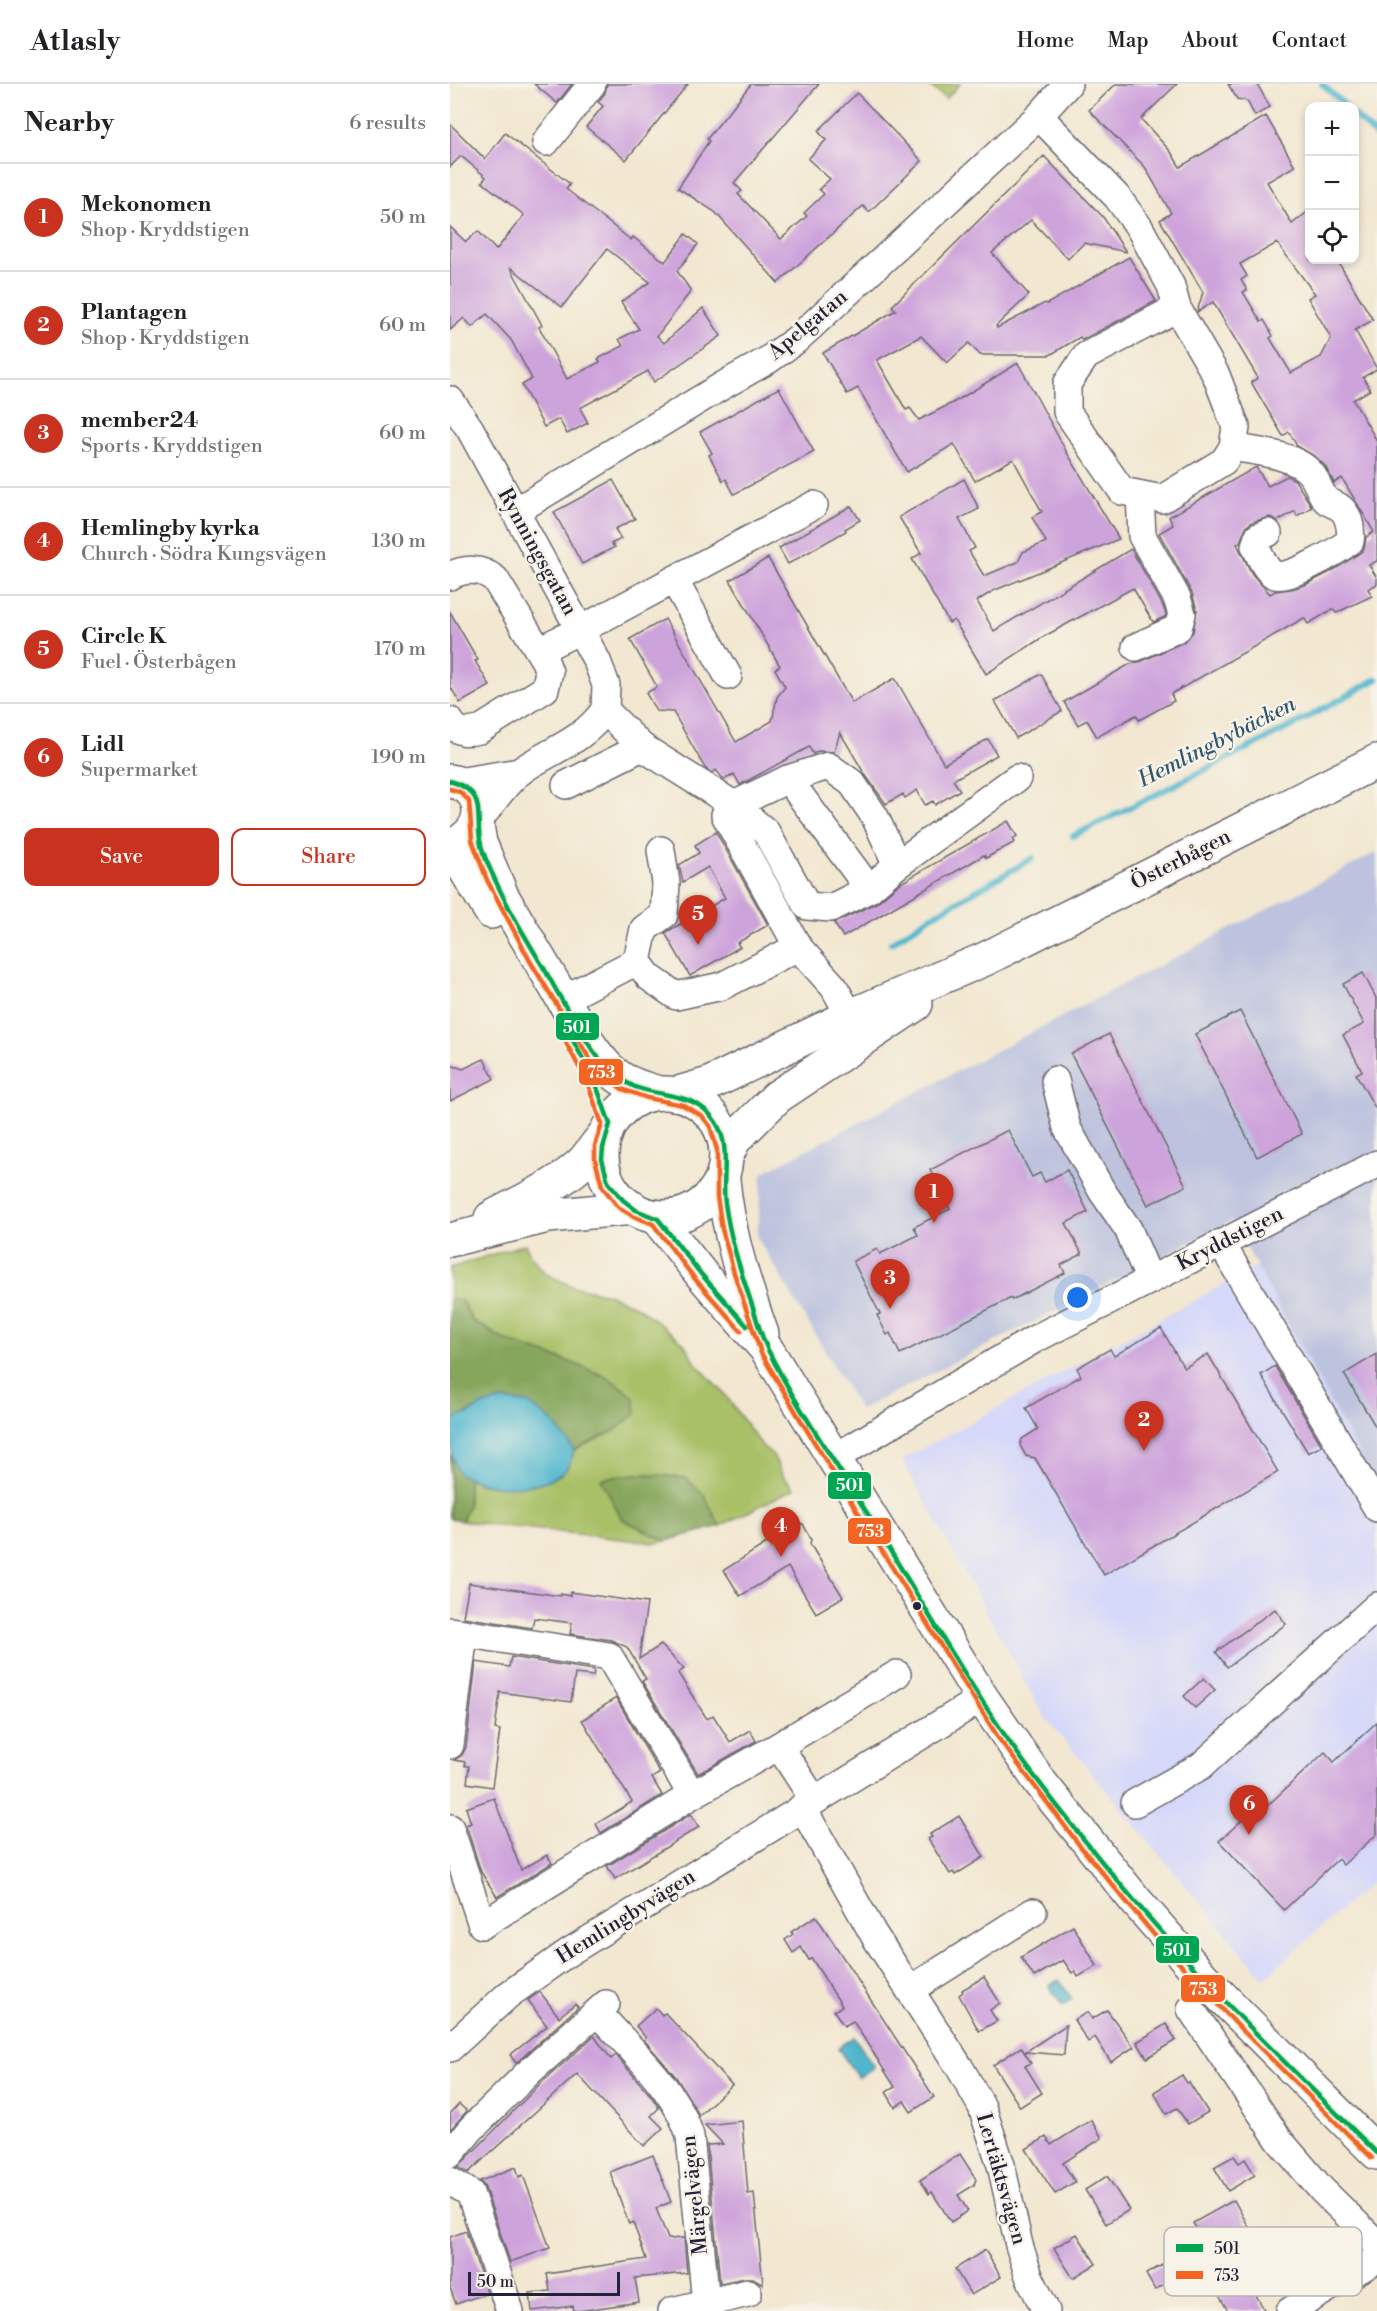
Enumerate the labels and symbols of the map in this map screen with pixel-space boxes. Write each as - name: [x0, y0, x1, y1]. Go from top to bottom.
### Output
- street label: Apelgatan: [762, 284, 853, 366]
- street label: Rynningsgatan: [491, 484, 583, 621]
- water label: Hemlingbybäcken: [1133, 690, 1301, 794]
- street label: Österbågen: [1126, 822, 1236, 896]
- pin: 5: [678, 896, 718, 945]
- line badge: 501: [555, 1012, 600, 1041]
- text: 501: [563, 1018, 592, 1038]
- line badge: 753: [578, 1058, 624, 1086]
- text: 753: [587, 1063, 616, 1083]
- pin: 1: [914, 1174, 954, 1223]
- street label: Kryddstigen: [1172, 1201, 1288, 1277]
- pin: 3: [870, 1260, 910, 1309]
- your location: [1063, 1283, 1092, 1312]
- pin: 2: [1124, 1402, 1164, 1451]
- line badge: 501: [827, 1471, 872, 1500]
- text: 501: [836, 1476, 865, 1496]
- pin: 4: [762, 1508, 800, 1557]
- line badge: 753: [847, 1517, 892, 1545]
- text: 753: [856, 1522, 885, 1542]
- unlabelled marker: [911, 1600, 923, 1612]
- pin: 6: [1230, 1786, 1268, 1835]
- street label: Hemlingbyvägen: [552, 1864, 701, 1970]
- line badge: 501: [1155, 1935, 1200, 1964]
- text: 501: [1163, 1941, 1192, 1961]
- line badge: 753: [1180, 1974, 1226, 2003]
- text: 753: [1189, 1980, 1218, 2000]
- street label: Lertäktsvägen: [970, 2110, 1032, 2248]
- street label: Märgelvägen: [676, 2133, 714, 2256]
- legend: [1164, 2227, 1362, 2296]
- text: 501: [1214, 2239, 1240, 2259]
- text: 753: [1214, 2266, 1240, 2286]
- scale bar: [468, 2269, 620, 2296]

